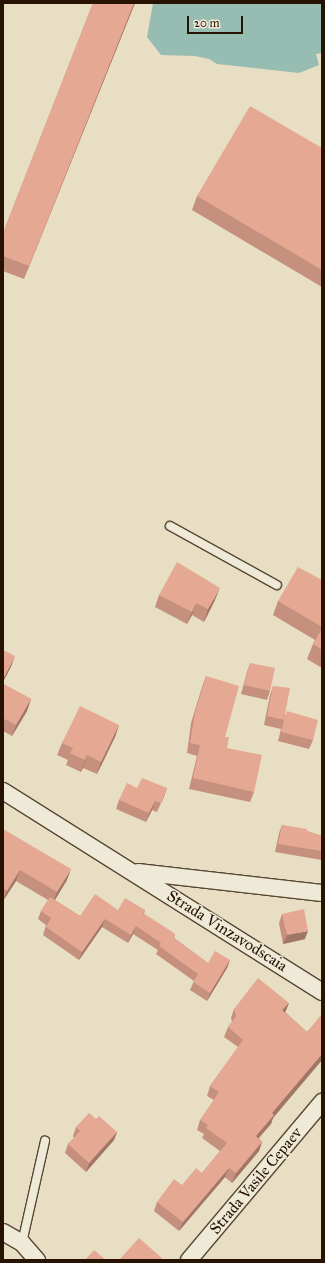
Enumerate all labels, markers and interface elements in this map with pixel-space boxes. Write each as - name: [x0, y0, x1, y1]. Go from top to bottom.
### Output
- scale bar: [189, 8, 245, 34]
- text: 20 m: [194, 16, 220, 30]
- street label: Strada Vinzavodscaia: [163, 886, 291, 976]
- street label: Strada Vasile Cepaev: [206, 1124, 306, 1238]

